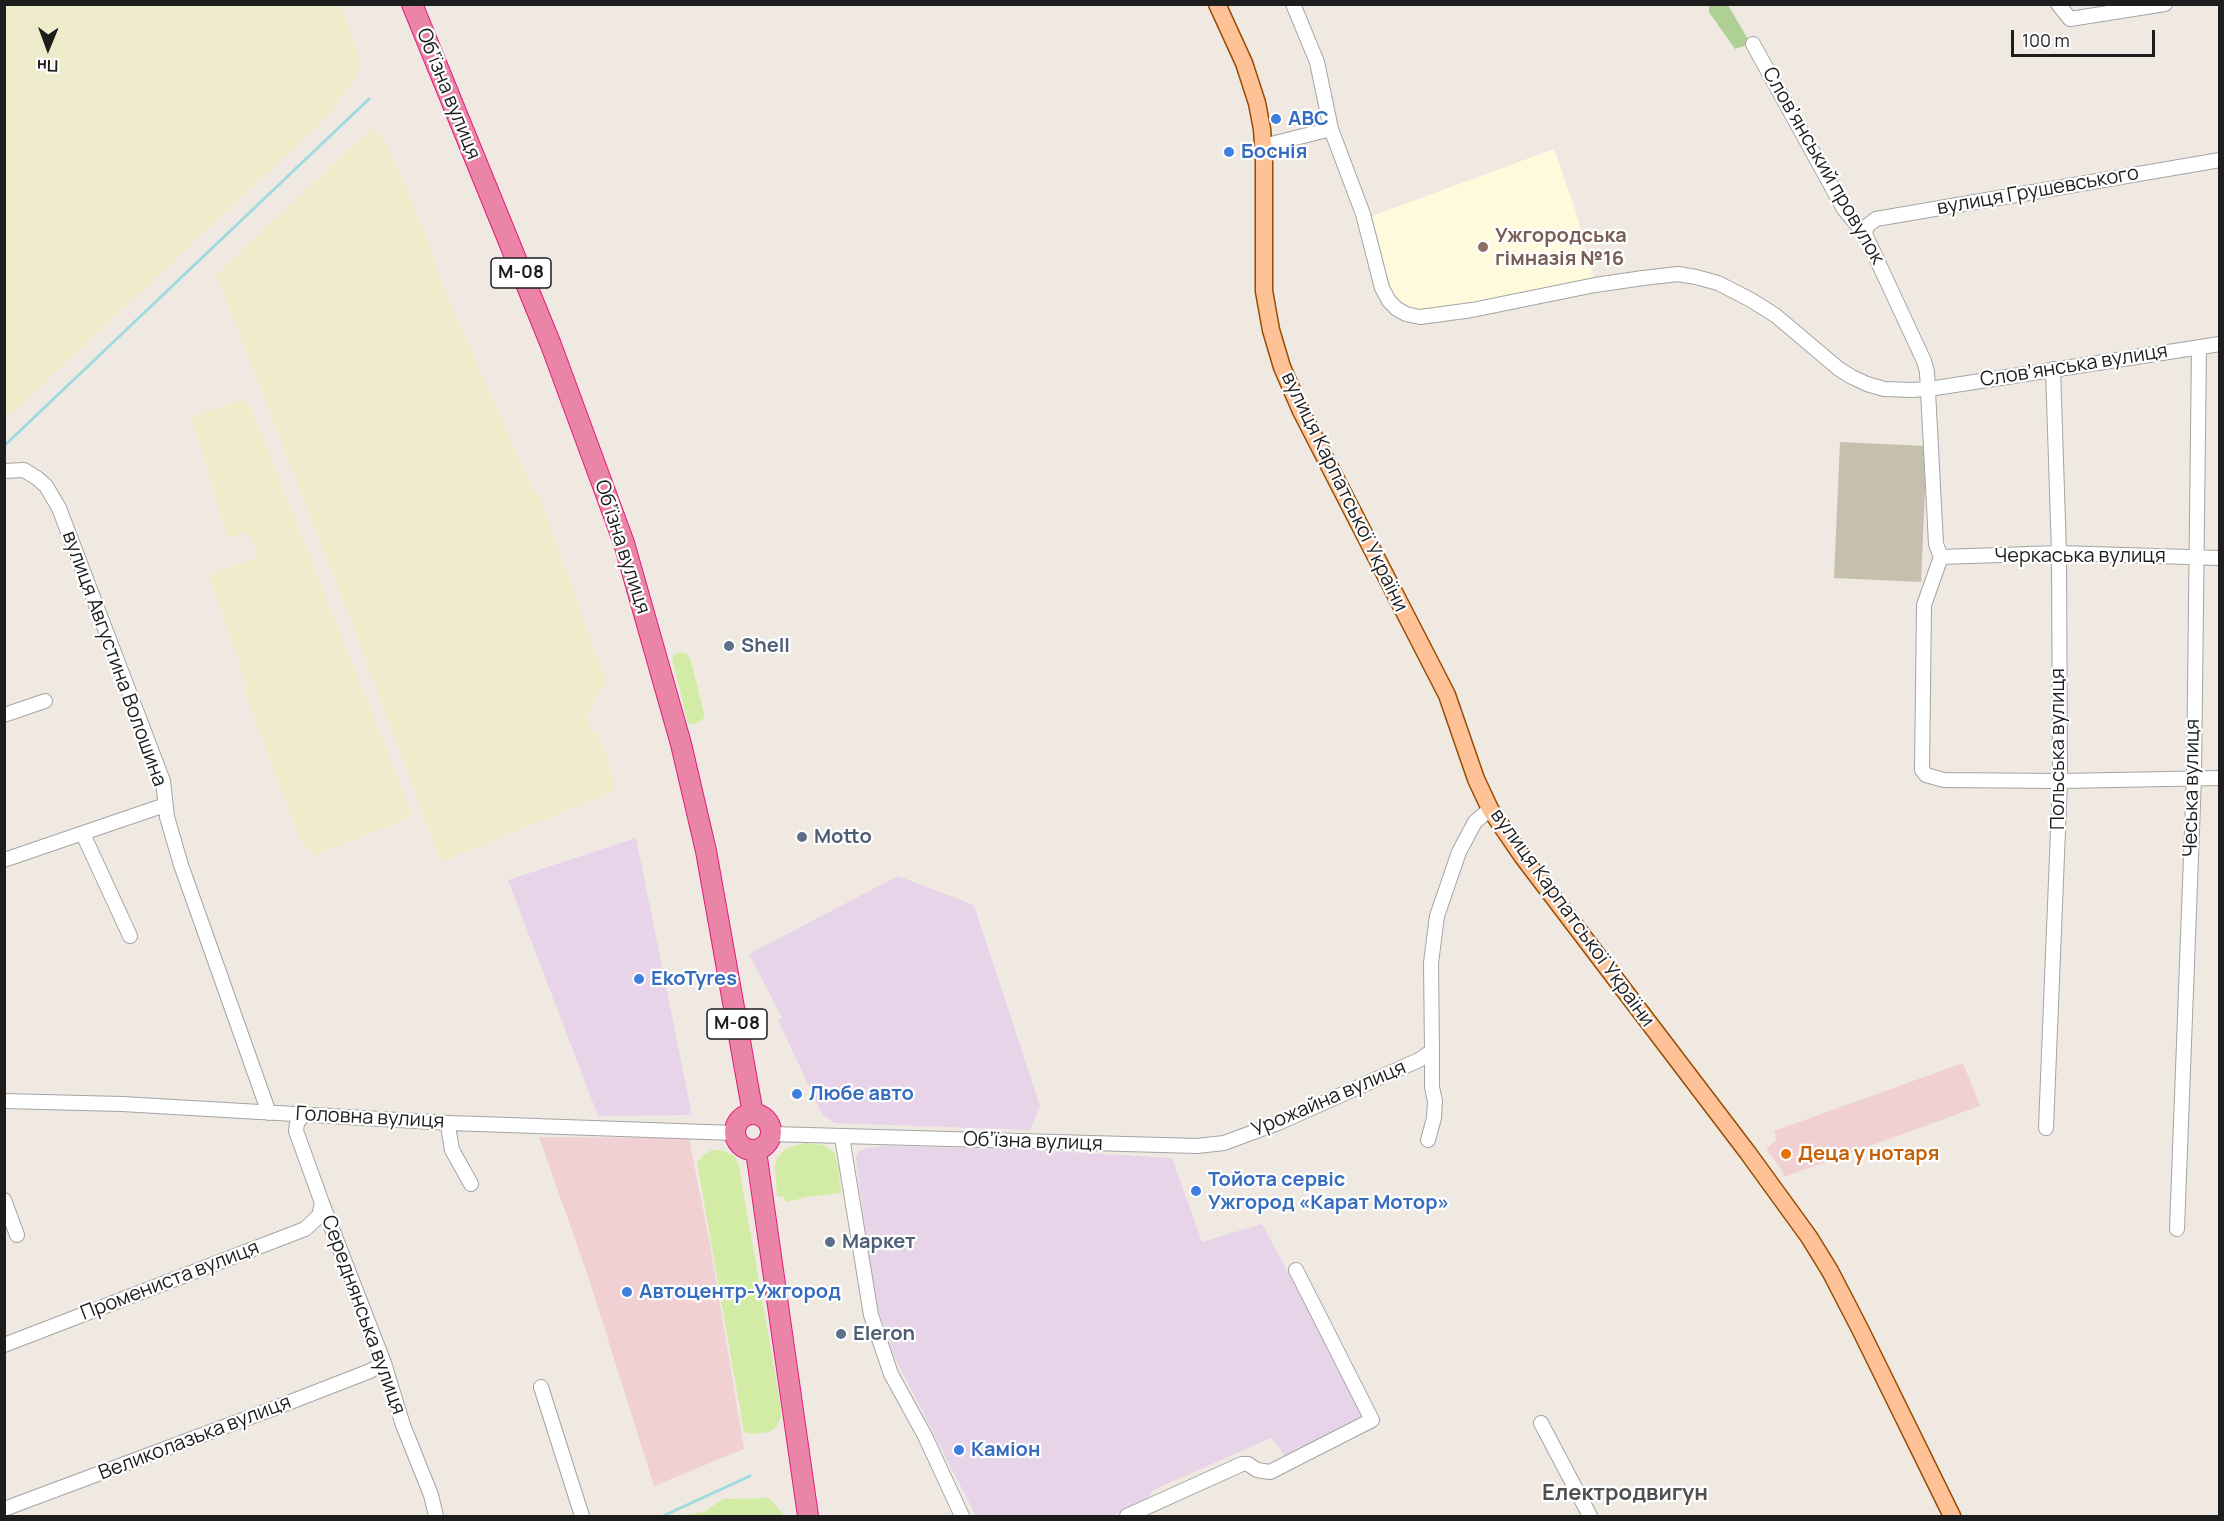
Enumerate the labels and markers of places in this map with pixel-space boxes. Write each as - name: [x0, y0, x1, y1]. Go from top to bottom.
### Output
- place label: ABC: [1288, 107, 1329, 131]
- marker: ABC: [1269, 112, 1283, 126]
- place label: Боснія: [1241, 140, 1307, 164]
- marker: Боснія: [1222, 145, 1236, 159]
- place label: Ужгородська гімназія №16: [1495, 224, 1627, 271]
- marker: Ужгородська гімназія №16: [1476, 240, 1490, 254]
- place label: Shell: [741, 634, 790, 658]
- marker: Shell: [722, 639, 736, 653]
- place label: Motto: [814, 825, 872, 849]
- marker: Motto: [795, 830, 809, 844]
- place label: EkoTyres: [651, 967, 737, 991]
- marker: EkoTyres: [632, 972, 646, 986]
- place label: Любе авто: [809, 1082, 914, 1106]
- marker: Любе авто: [790, 1087, 804, 1101]
- place label: Деца у нотаря: [1798, 1142, 1939, 1166]
- marker: Деца у нотаря: [1779, 1147, 1793, 1161]
- place label: Тойота сервіс Ужгород «Карат Мотор»: [1208, 1168, 1449, 1215]
- marker: Тойота сервіс Ужгород «Карат Мотор»: [1189, 1184, 1203, 1198]
- place label: Маркет: [842, 1230, 916, 1254]
- marker: Маркет: [823, 1235, 837, 1249]
- place label: Автоцентр-Ужгород: [639, 1280, 841, 1304]
- marker: Автоцентр-Ужгород: [620, 1285, 634, 1299]
- place label: Eleron: [853, 1322, 915, 1346]
- marker: Eleron: [834, 1327, 848, 1341]
- place label: Каміон: [971, 1438, 1040, 1462]
- marker: Каміон: [952, 1443, 966, 1457]

